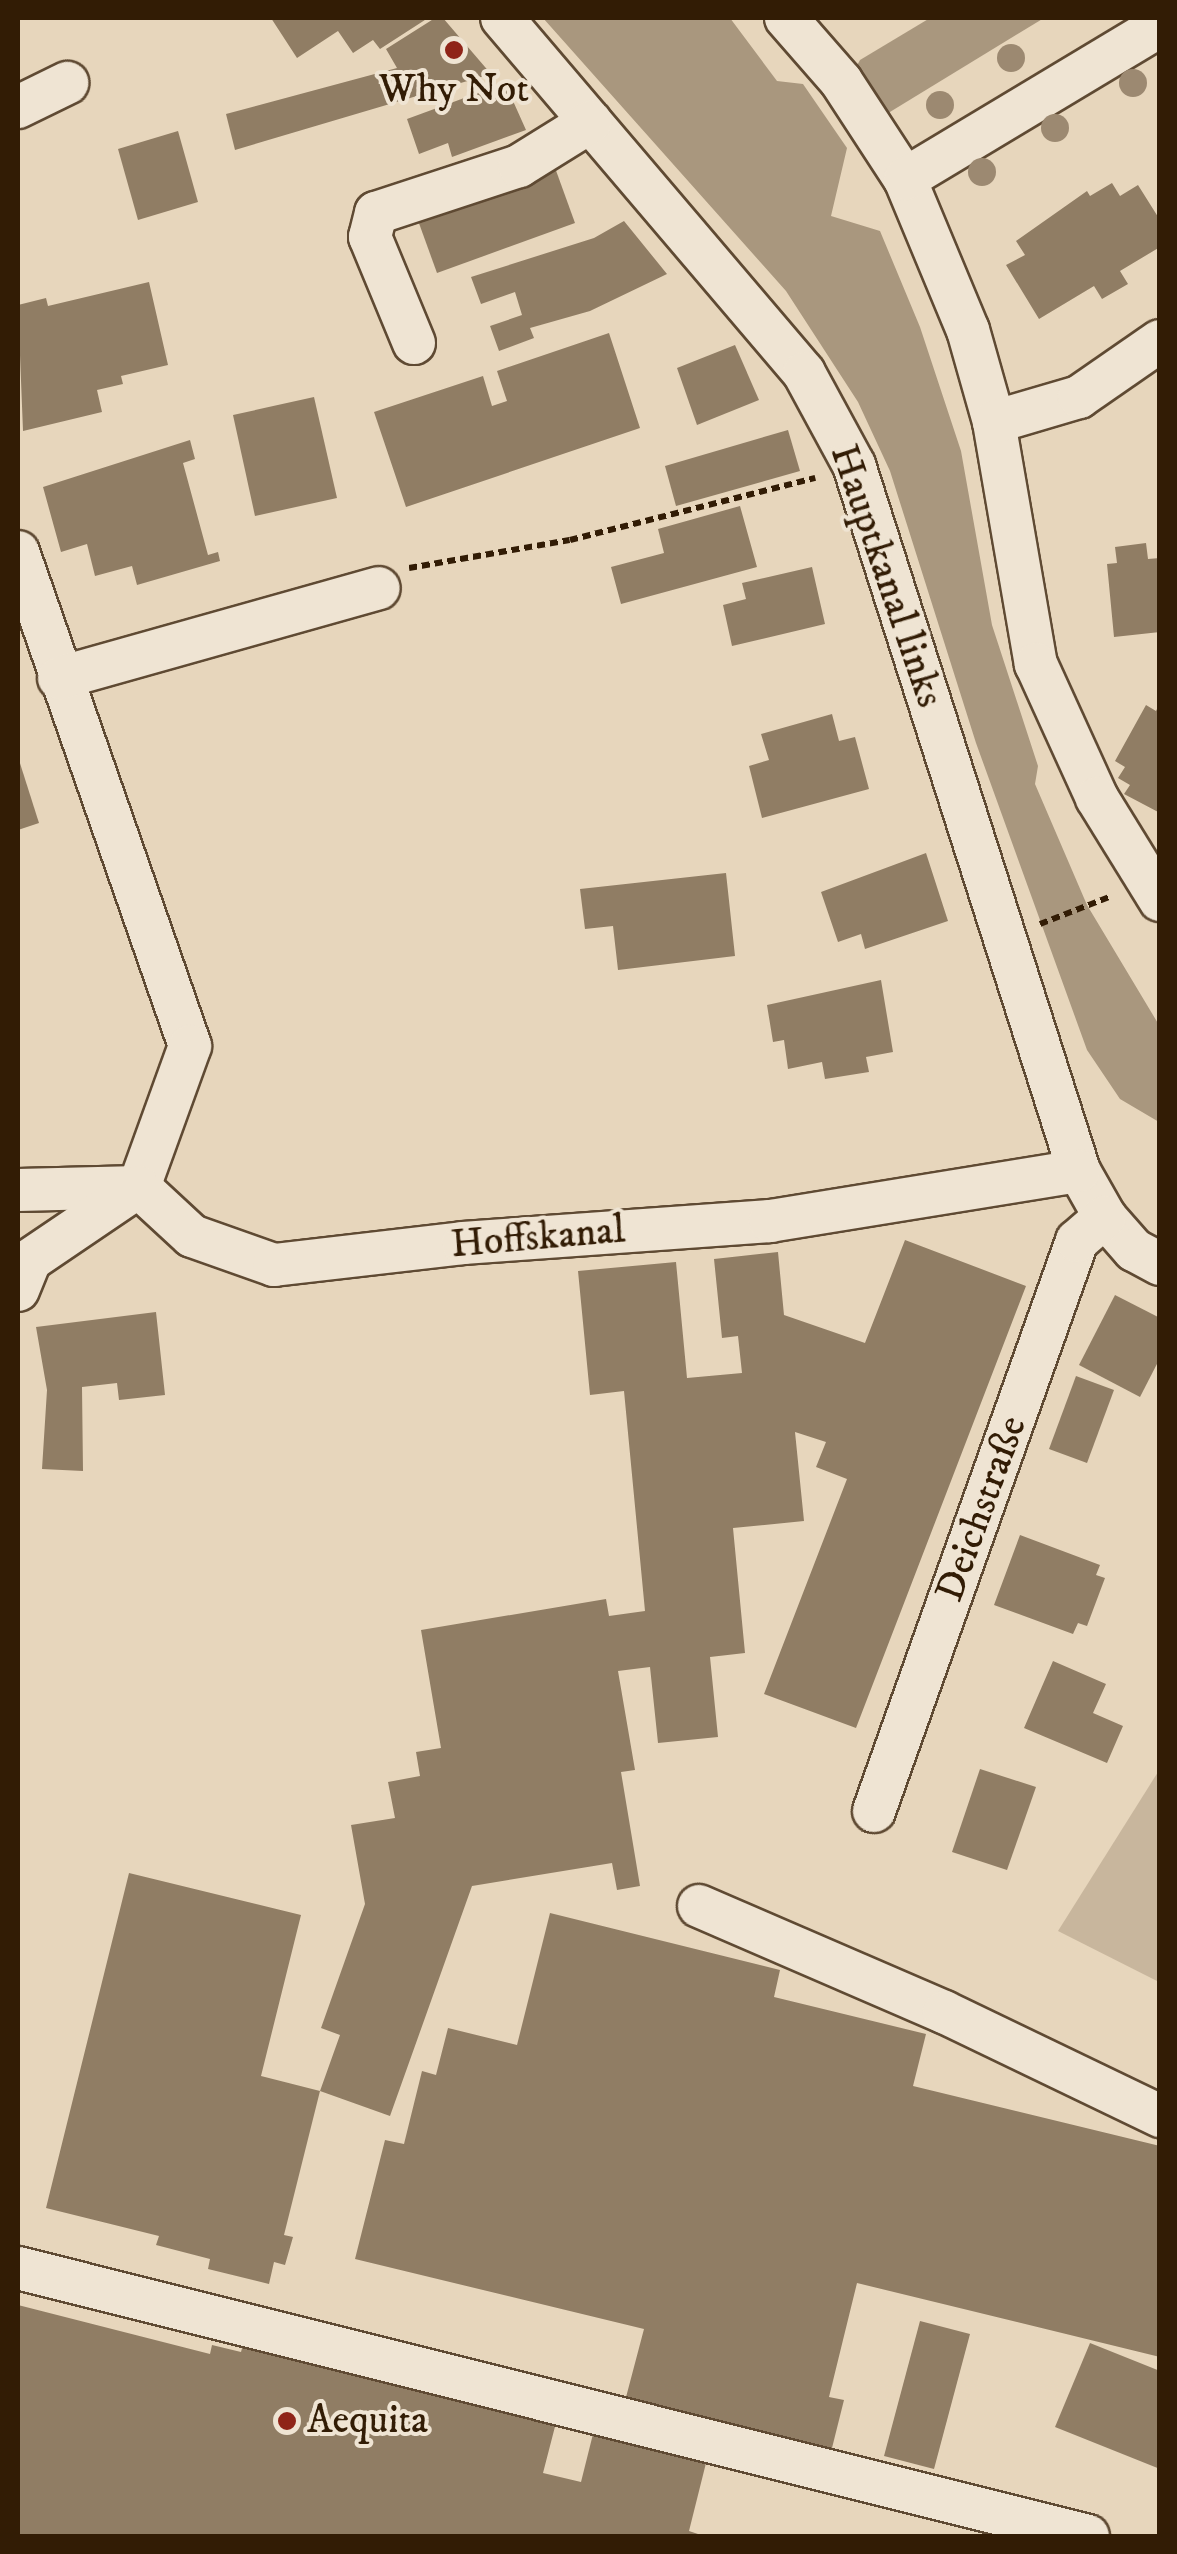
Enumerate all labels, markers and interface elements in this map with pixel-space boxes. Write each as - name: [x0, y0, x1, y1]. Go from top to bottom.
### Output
- marker: Why Not: [443, 39, 465, 61]
- place label: Why Not: [379, 66, 529, 114]
- street label: Hauptkanal links: [819, 438, 953, 714]
- street label: Hoffskanal: [449, 1206, 627, 1270]
- street label: Deichstraße: [926, 1410, 1038, 1608]
- place label: Aequita: [307, 2397, 428, 2445]
- marker: Aequita: [276, 2410, 298, 2432]

